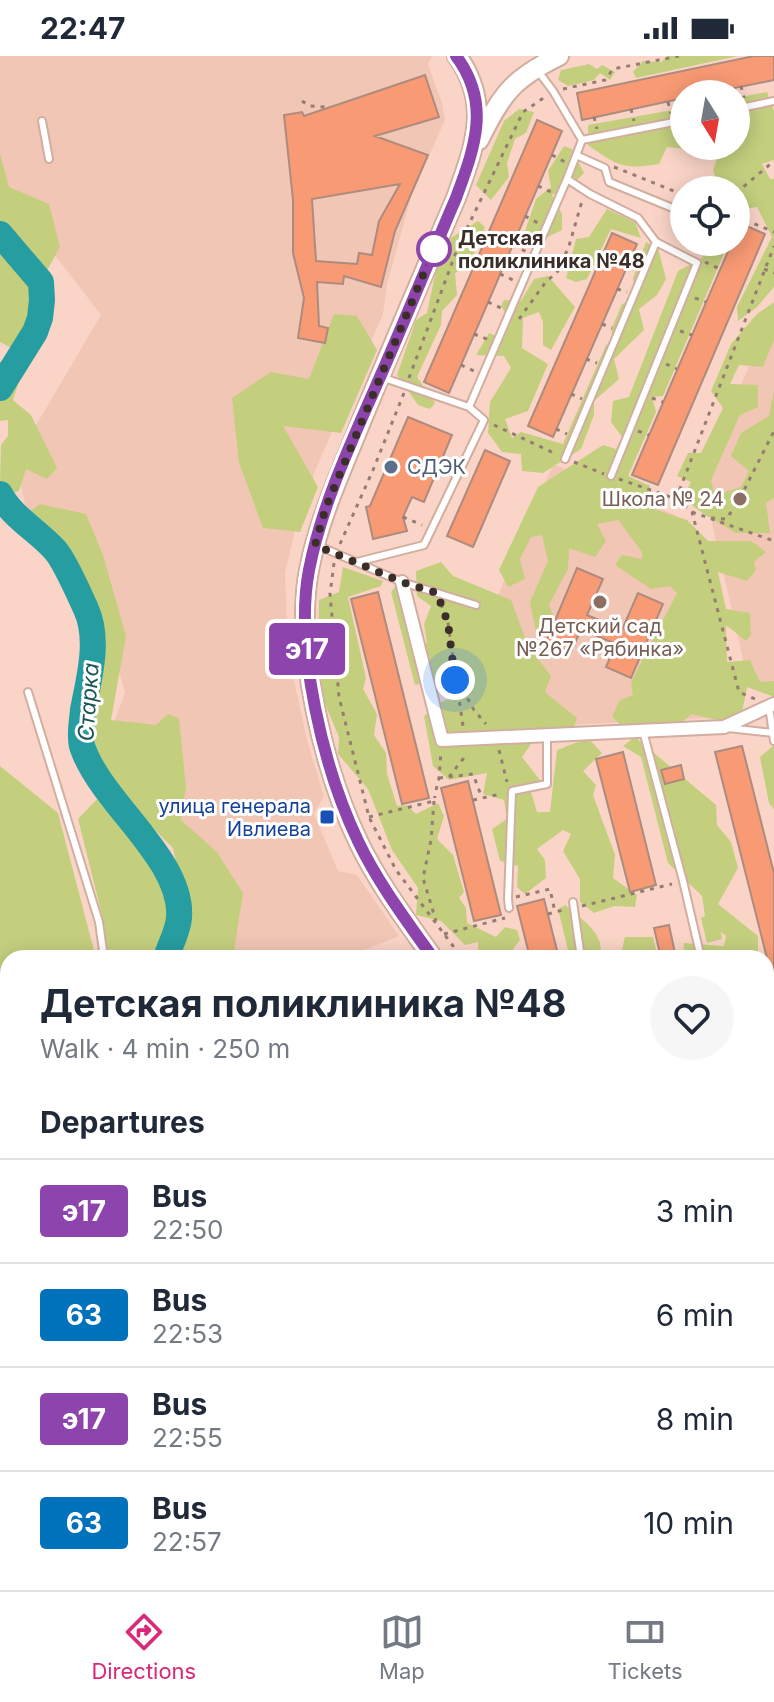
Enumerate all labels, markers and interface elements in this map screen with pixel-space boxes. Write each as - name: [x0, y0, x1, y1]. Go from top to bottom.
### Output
- text: 22:47: [40, 10, 126, 46]
- north arrow: [670, 80, 750, 160]
- map controls: [670, 80, 750, 256]
- button: locate: [670, 176, 750, 256]
- place label: Детская поликлиника №48: [458, 226, 645, 273]
- marker: Детская поликлиника №48: [417, 232, 451, 266]
- place label: СДЭК: [407, 455, 466, 479]
- marker: СДЭК: [382, 458, 400, 476]
- place label: Школа № 24: [602, 487, 724, 511]
- marker: Школа № 24: [731, 490, 749, 508]
- marker: Детский сад №267 «Рябинка»: [591, 593, 609, 611]
- place label: Детский сад №267 «Рябинка»: [516, 614, 684, 661]
- line badge: э17: [261, 623, 353, 675]
- text: э17: [285, 632, 329, 666]
- your location: [435, 660, 475, 700]
- water label: Старка: [72, 662, 104, 742]
- place label: улица генерала Ивлиева: [159, 794, 311, 841]
- marker: улица генерала Ивлиева: [318, 808, 336, 826]
- button: heart: [650, 976, 734, 1060]
- text: Детская поликлиника №48: [40, 980, 566, 1026]
- text: Walk · 4 min · 250 m: [40, 1033, 290, 1064]
- text: Departures: [40, 1104, 205, 1140]
- text: Bus: [152, 1178, 207, 1214]
- text: 3 min: [656, 1193, 734, 1229]
- text: э17: [62, 1194, 106, 1228]
- text: 22:50: [152, 1214, 223, 1245]
- text: Bus: [152, 1282, 207, 1318]
- text: 6 min: [656, 1297, 734, 1333]
- text: 63: [66, 1298, 102, 1332]
- text: 22:53: [152, 1318, 223, 1349]
- text: Bus: [152, 1386, 207, 1422]
- text: 8 min: [656, 1401, 734, 1437]
- text: э17: [62, 1402, 106, 1436]
- text: 22:55: [152, 1422, 223, 1453]
- text: Bus: [152, 1490, 207, 1526]
- text: 10 min: [643, 1505, 734, 1541]
- text: 63: [66, 1506, 102, 1540]
- text: 22:57: [152, 1526, 222, 1557]
- tab: Directions: [91, 1610, 196, 1684]
- tab: Map: [379, 1610, 425, 1684]
- tab: Tickets: [608, 1610, 683, 1684]

